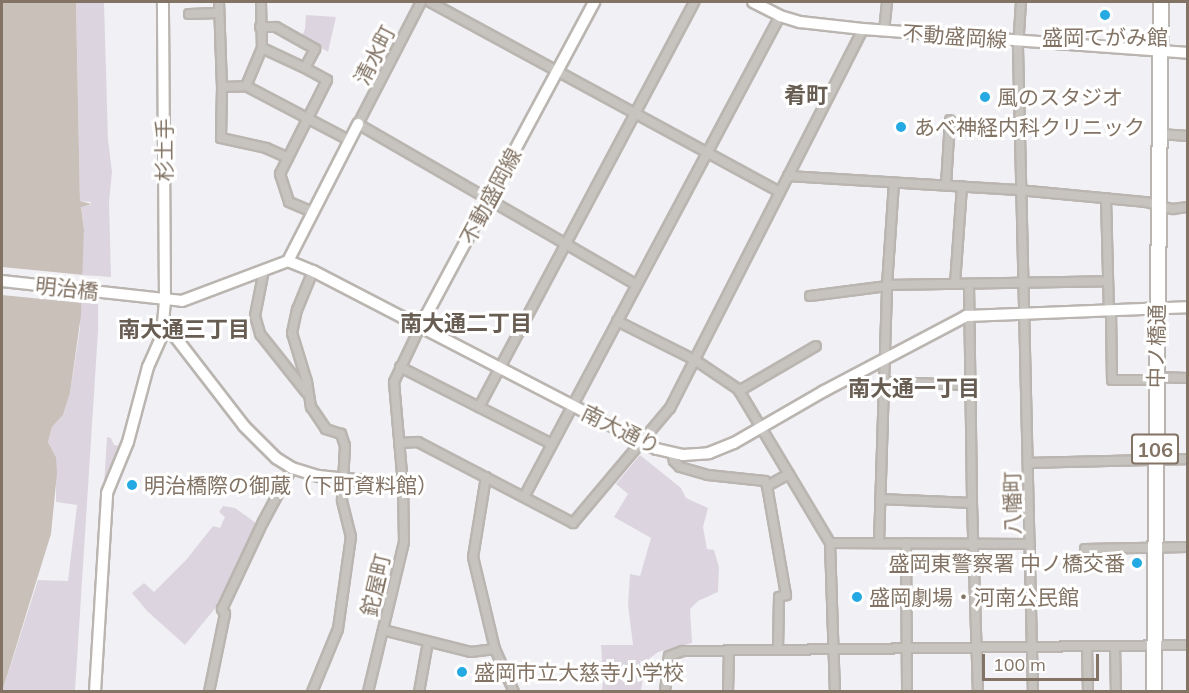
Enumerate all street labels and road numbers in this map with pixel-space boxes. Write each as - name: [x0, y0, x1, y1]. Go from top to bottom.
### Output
- street label: 不動盛岡線: [902, 20, 1008, 52]
- street label: 清水町: [348, 21, 400, 89]
- street label: 杉土手: [151, 119, 177, 181]
- street label: 不動盛岡線: [454, 144, 526, 248]
- street label: 明治橋: [34, 272, 100, 304]
- street label: 中ノ橋通: [1143, 304, 1169, 388]
- street label: 南大通り: [578, 399, 664, 459]
- road number: 106: [1131, 432, 1179, 466]
- street label: 八幡町: [999, 471, 1025, 535]
- street label: 鉈屋町: [356, 551, 394, 619]

